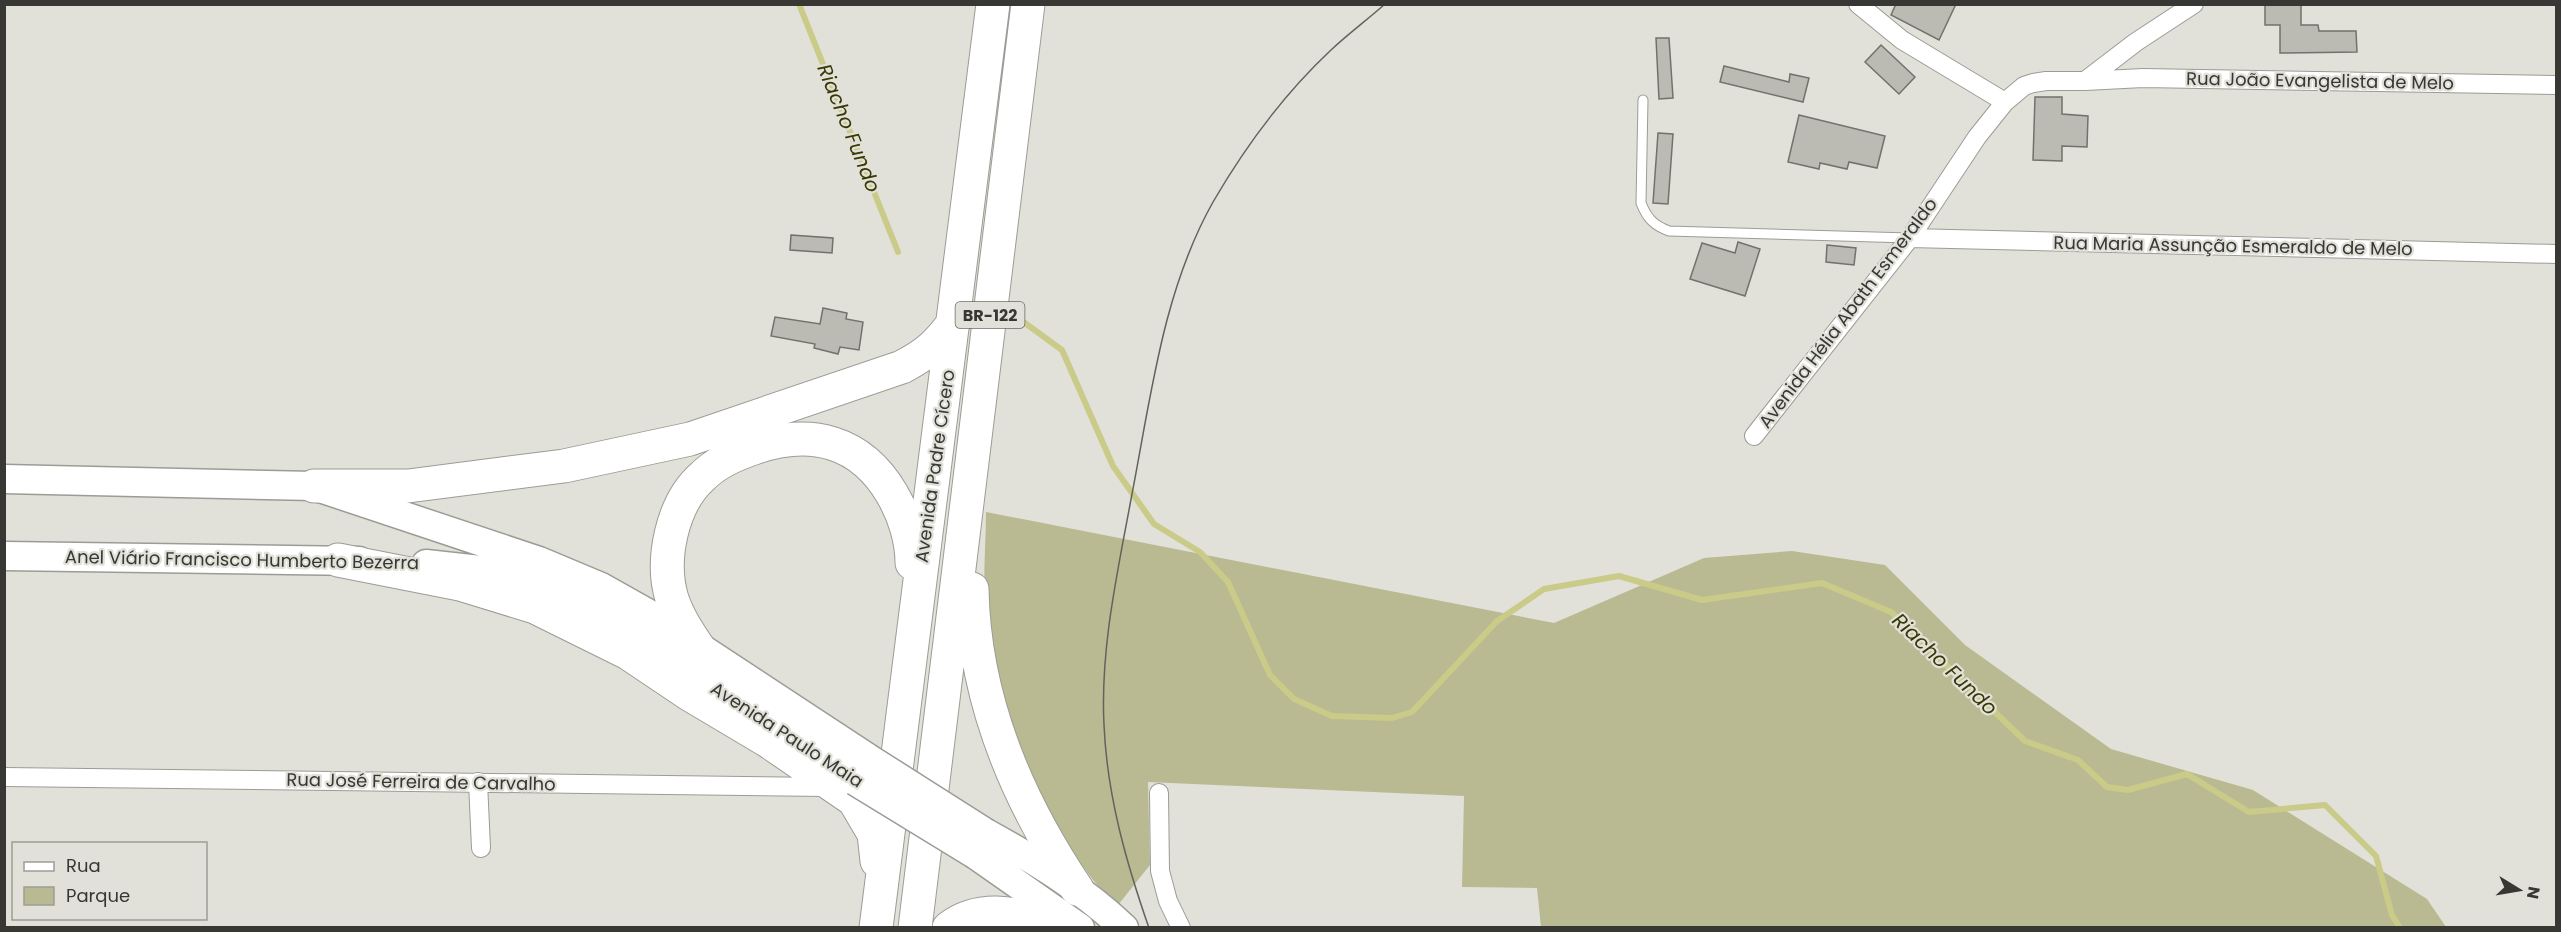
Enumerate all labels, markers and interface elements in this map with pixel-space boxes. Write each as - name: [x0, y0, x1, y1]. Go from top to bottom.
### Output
- water label: Riacho Fundo: [810, 60, 888, 196]
- street label: Rua João Evangelista de Melo: [2186, 66, 2454, 95]
- street label: Avenida Hélia Abath Esmeraldo: [1753, 192, 1943, 433]
- street label: Rua Maria Assunção Esmeraldo de Melo: [2053, 230, 2413, 261]
- road number: BR-122: [956, 302, 1024, 328]
- street label: Avenida Padre Cícero: [909, 368, 960, 564]
- street label: Anel Viário Francisco Humberto Bezerra: [65, 544, 419, 575]
- water label: Riacho Fundo: [1886, 607, 2004, 721]
- street label: Avenida Paulo Maia: [706, 676, 869, 793]
- street label: Rua José Ferreira de Carvalho: [286, 767, 556, 796]
- legend: [12, 842, 207, 920]
- text: Rua: [66, 853, 101, 878]
- north arrow: [2489, 860, 2549, 920]
- text: Parque: [66, 883, 130, 908]
- text: N: [2521, 885, 2546, 901]

